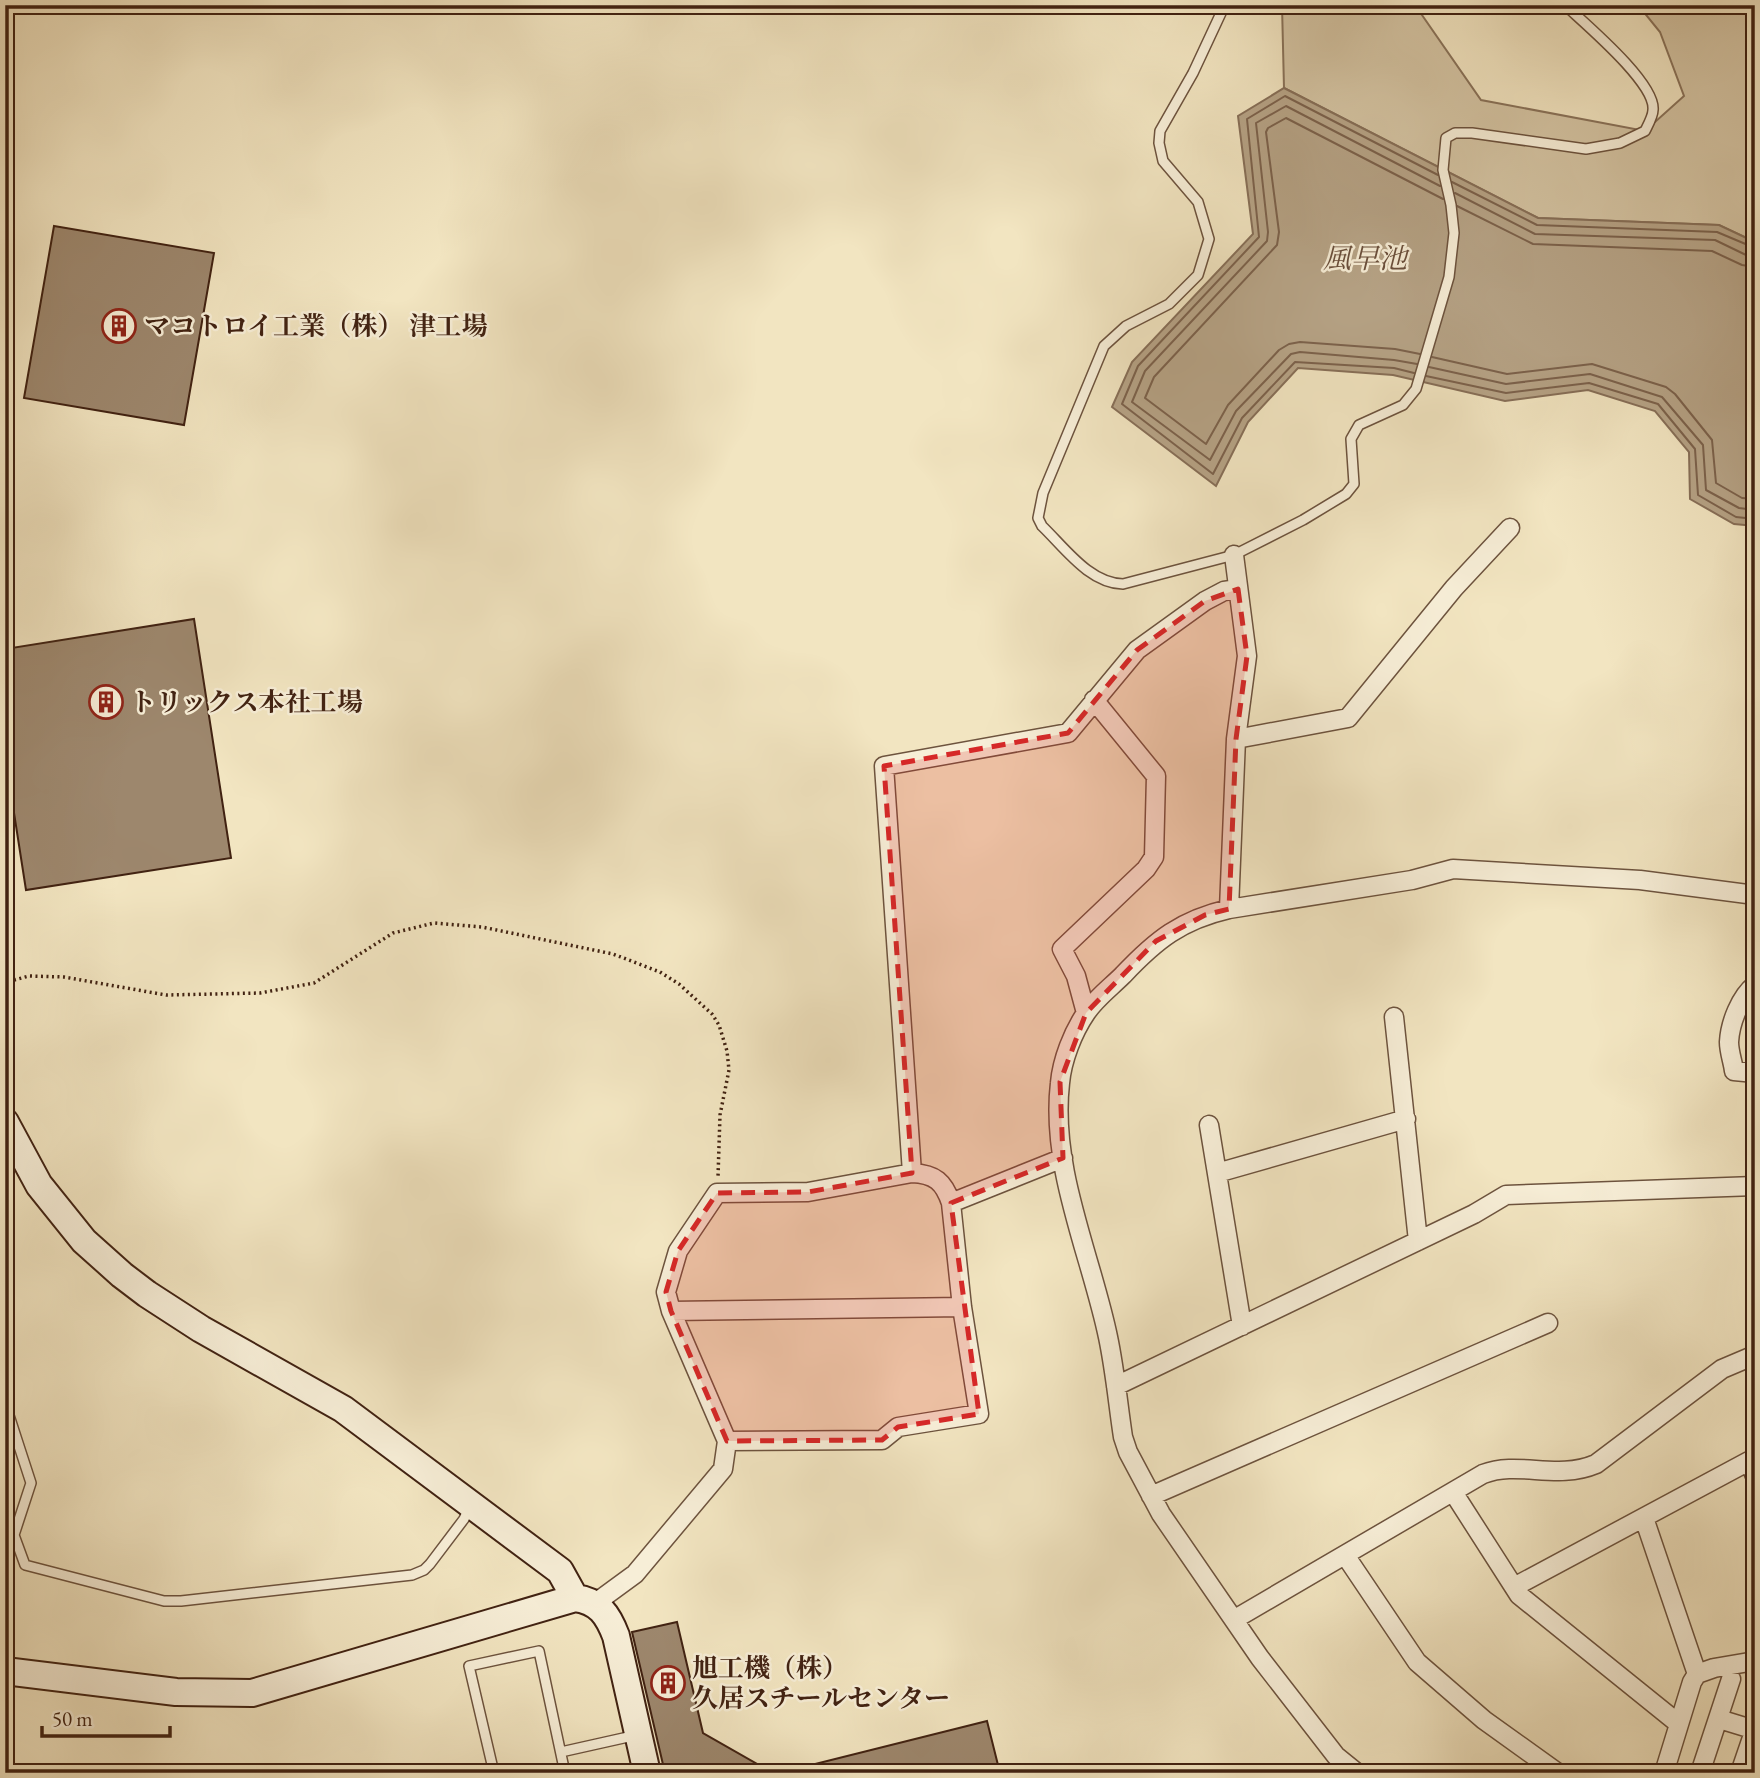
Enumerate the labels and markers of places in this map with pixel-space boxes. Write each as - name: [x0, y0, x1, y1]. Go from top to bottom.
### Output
- building icon: マコトロイ工業（株） 津工場: [100, 307, 138, 345]
- place label: マコトロイ工業（株） 津工場: [144, 309, 487, 343]
- building icon: トリックス本社工場: [87, 683, 125, 721]
- place label: トリックス本社工場: [130, 685, 363, 719]
- place label: 旭工機（株） 久居スチールセンター: [692, 1651, 950, 1715]
- building icon: 旭工機（株） 久居スチールセンター: [649, 1664, 687, 1702]

